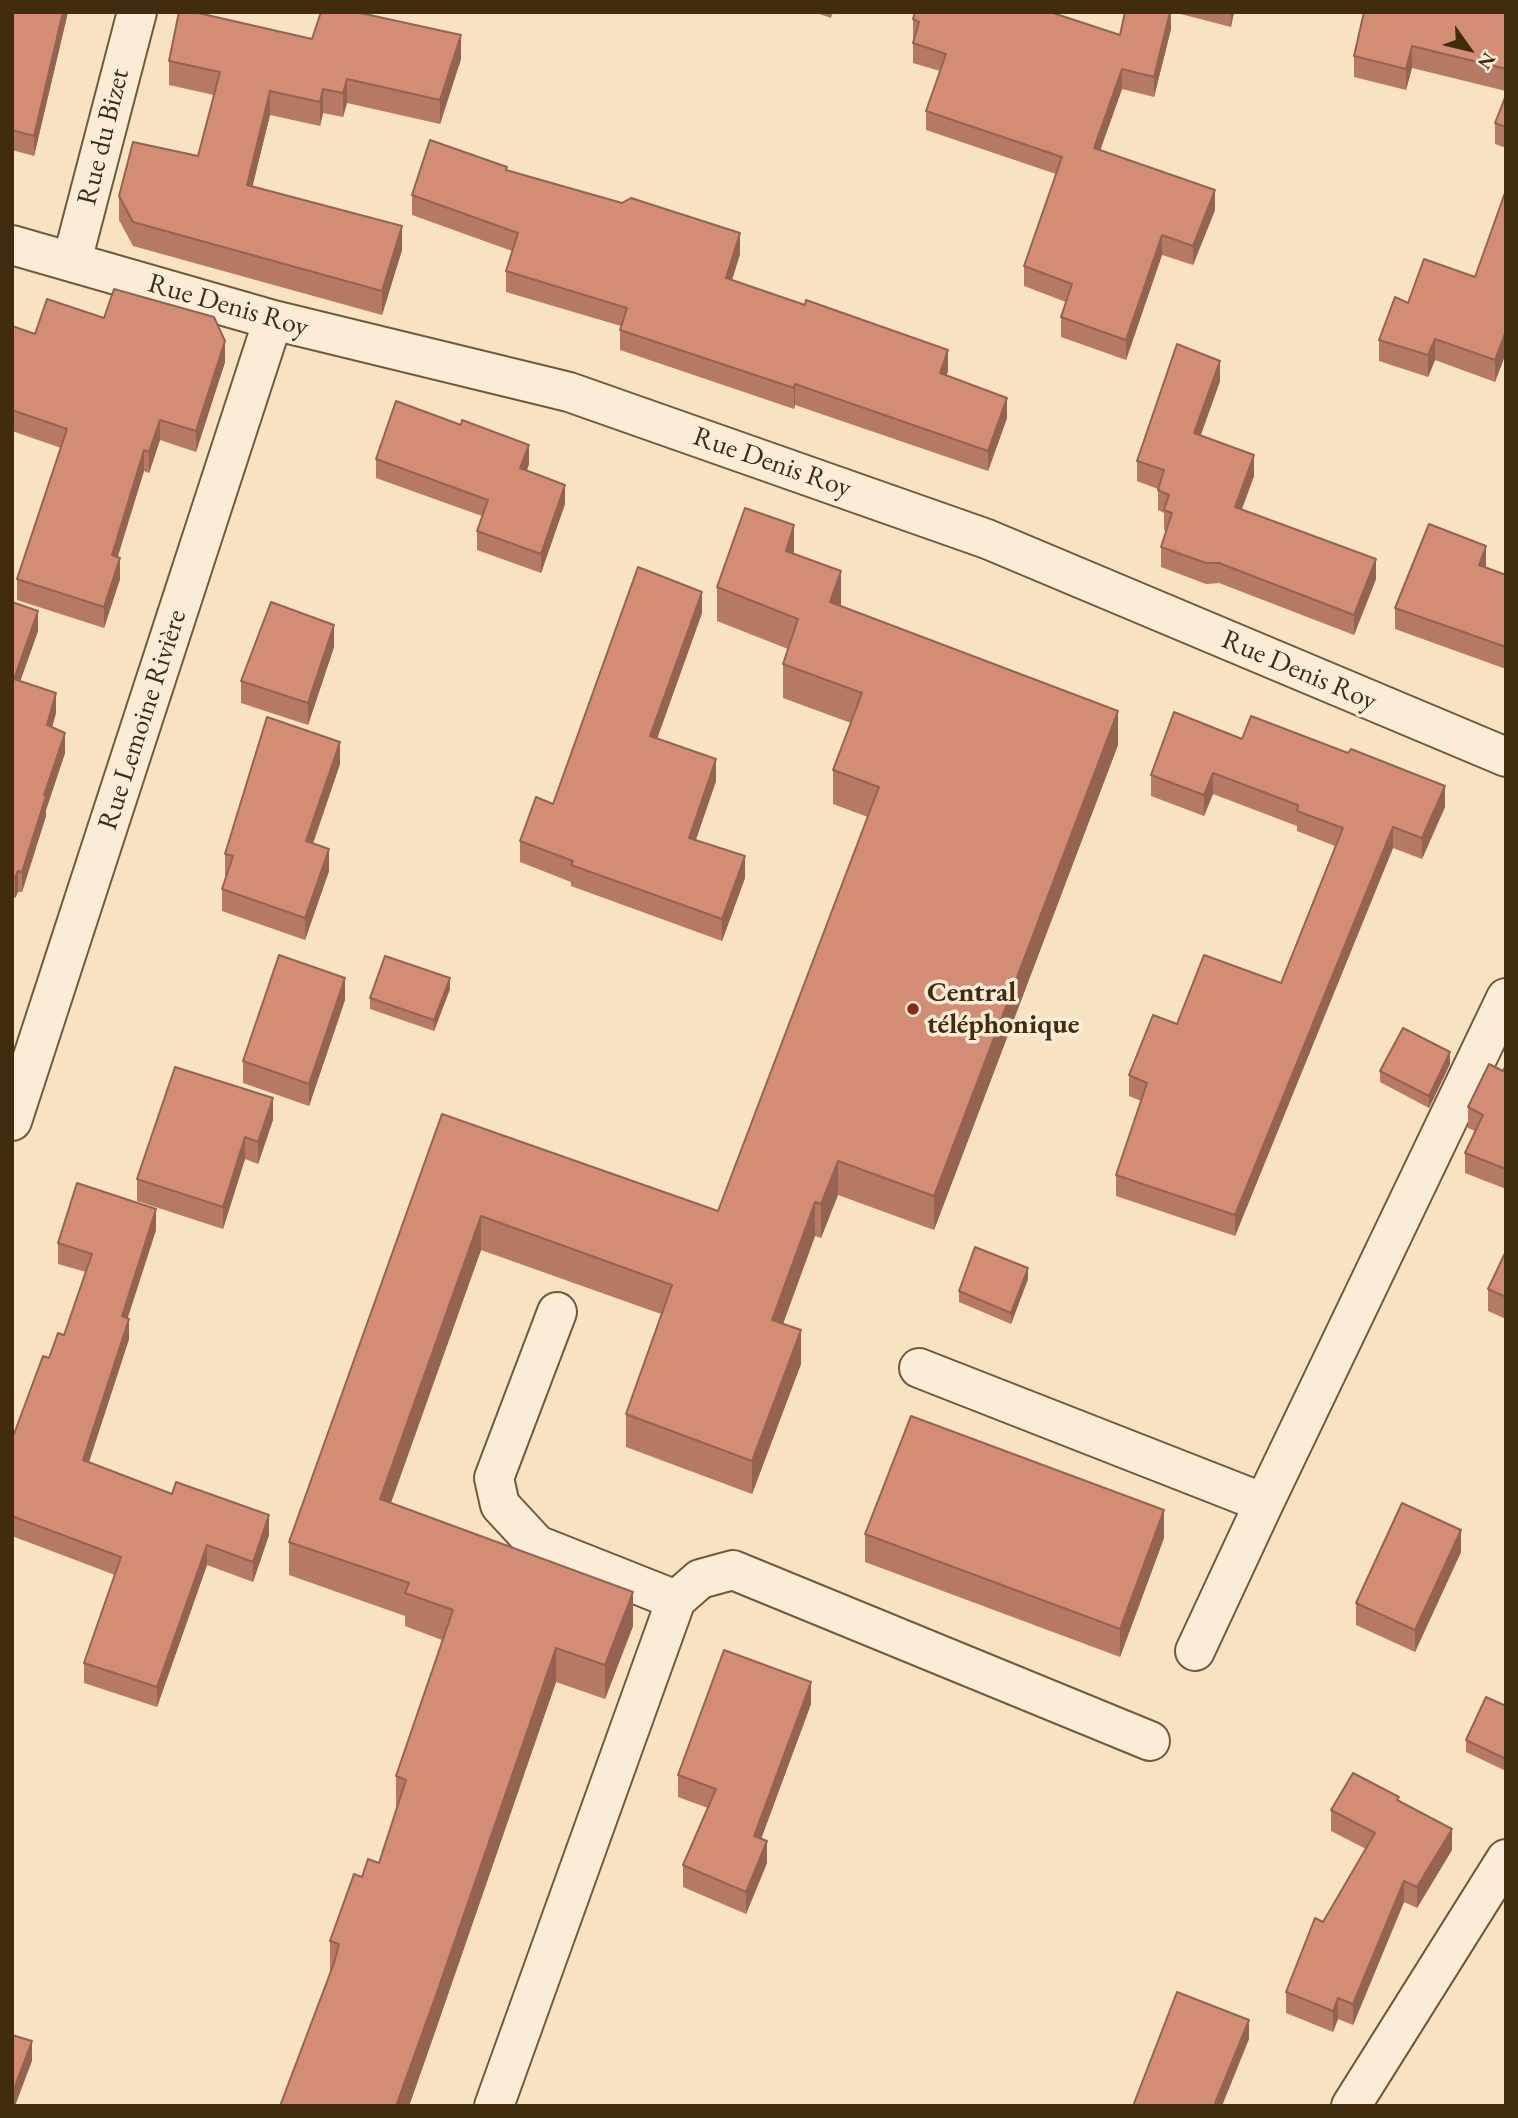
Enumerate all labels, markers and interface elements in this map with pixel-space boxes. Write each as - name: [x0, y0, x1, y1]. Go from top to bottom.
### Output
- north arrow: [1434, 14, 1504, 84]
- text: N: [1472, 48, 1501, 74]
- street label: Rue du Bizet: [71, 65, 137, 209]
- street label: Rue Denis Roy: [144, 267, 312, 345]
- street label: Rue Denis Roy: [689, 420, 855, 506]
- street label: Rue Lemoine Rivière: [92, 606, 194, 834]
- street label: Rue Denis Roy: [1217, 623, 1381, 719]
- place label: Central téléphonique: [927, 976, 1079, 1042]
- marker: Central téléphonique: [905, 1001, 921, 1017]

